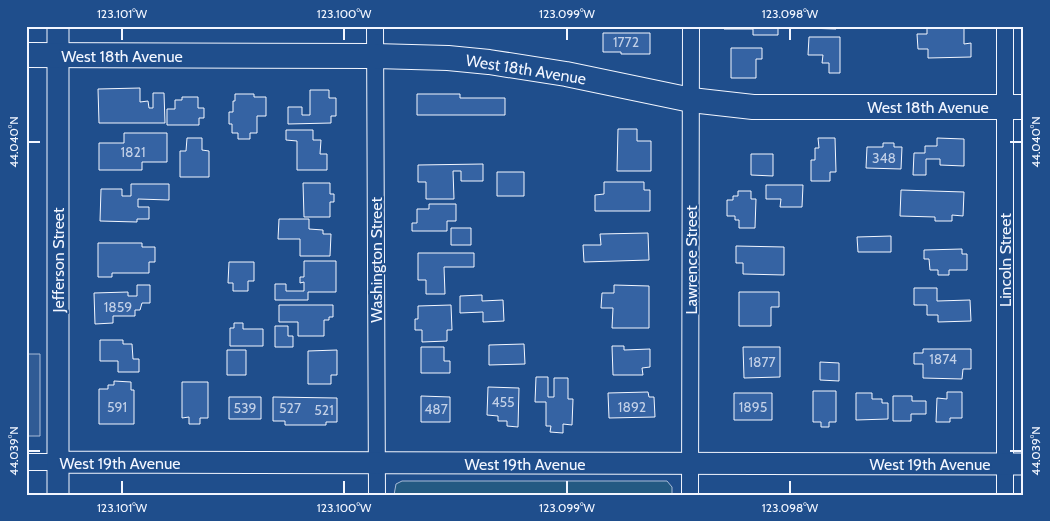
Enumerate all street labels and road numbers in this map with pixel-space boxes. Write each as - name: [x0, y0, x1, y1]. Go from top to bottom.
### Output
- street label: West 18th Avenue: [61, 47, 183, 66]
- street label: West 18th Avenue: [464, 51, 587, 88]
- street label: West 18th Avenue: [867, 98, 989, 117]
- street label: Washington Street: [367, 197, 386, 323]
- street label: Lawrence Street: [682, 205, 701, 315]
- street label: Jefferson Street: [49, 207, 68, 313]
- street label: Lincoln Street: [996, 213, 1015, 307]
- street label: West 19th Avenue: [59, 454, 181, 473]
- street label: West 19th Avenue: [464, 455, 586, 474]
- street label: West 19th Avenue: [869, 455, 991, 474]

